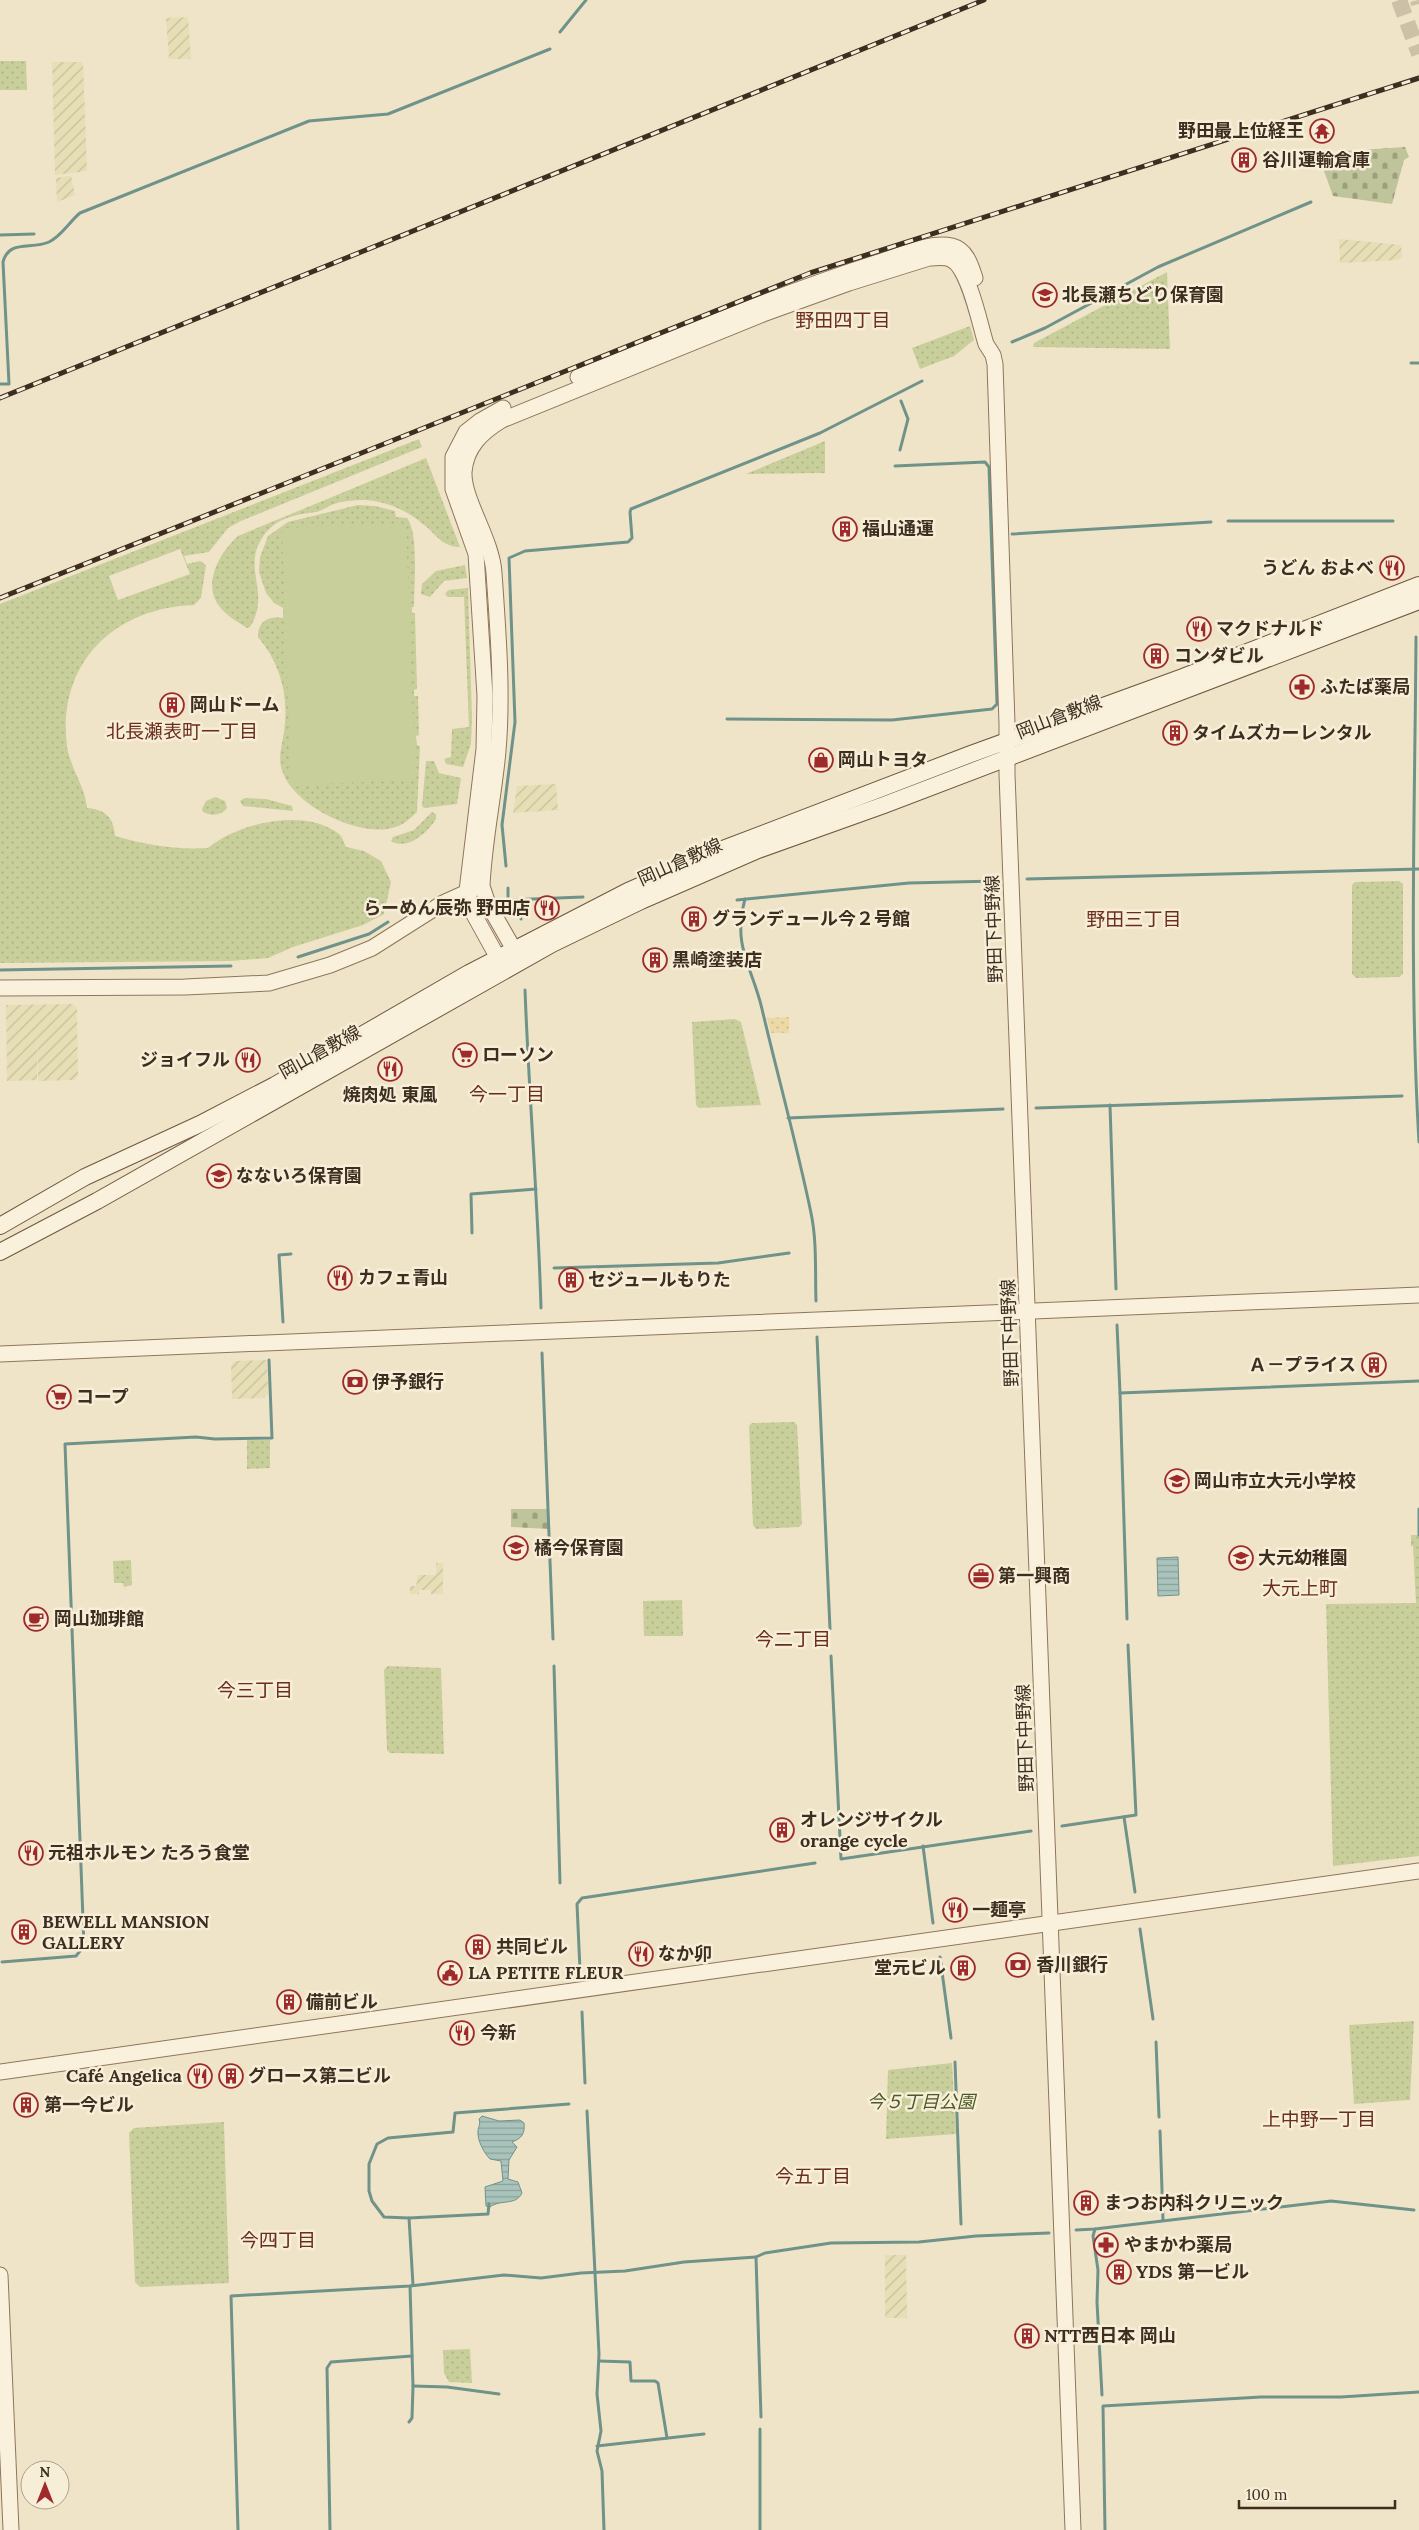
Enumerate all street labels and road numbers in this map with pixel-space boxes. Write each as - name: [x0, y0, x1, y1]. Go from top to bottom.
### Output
- street label: 岡山倉敷線: [1013, 690, 1105, 743]
- street label: 岡山倉敷線: [634, 833, 726, 890]
- street label: 野田下中野線: [980, 875, 1007, 983]
- street label: 岡山倉敷線: [275, 1020, 365, 1083]
- street label: 野田下中野線: [996, 1279, 1023, 1387]
- street label: 野田下中野線: [1011, 1684, 1038, 1792]

